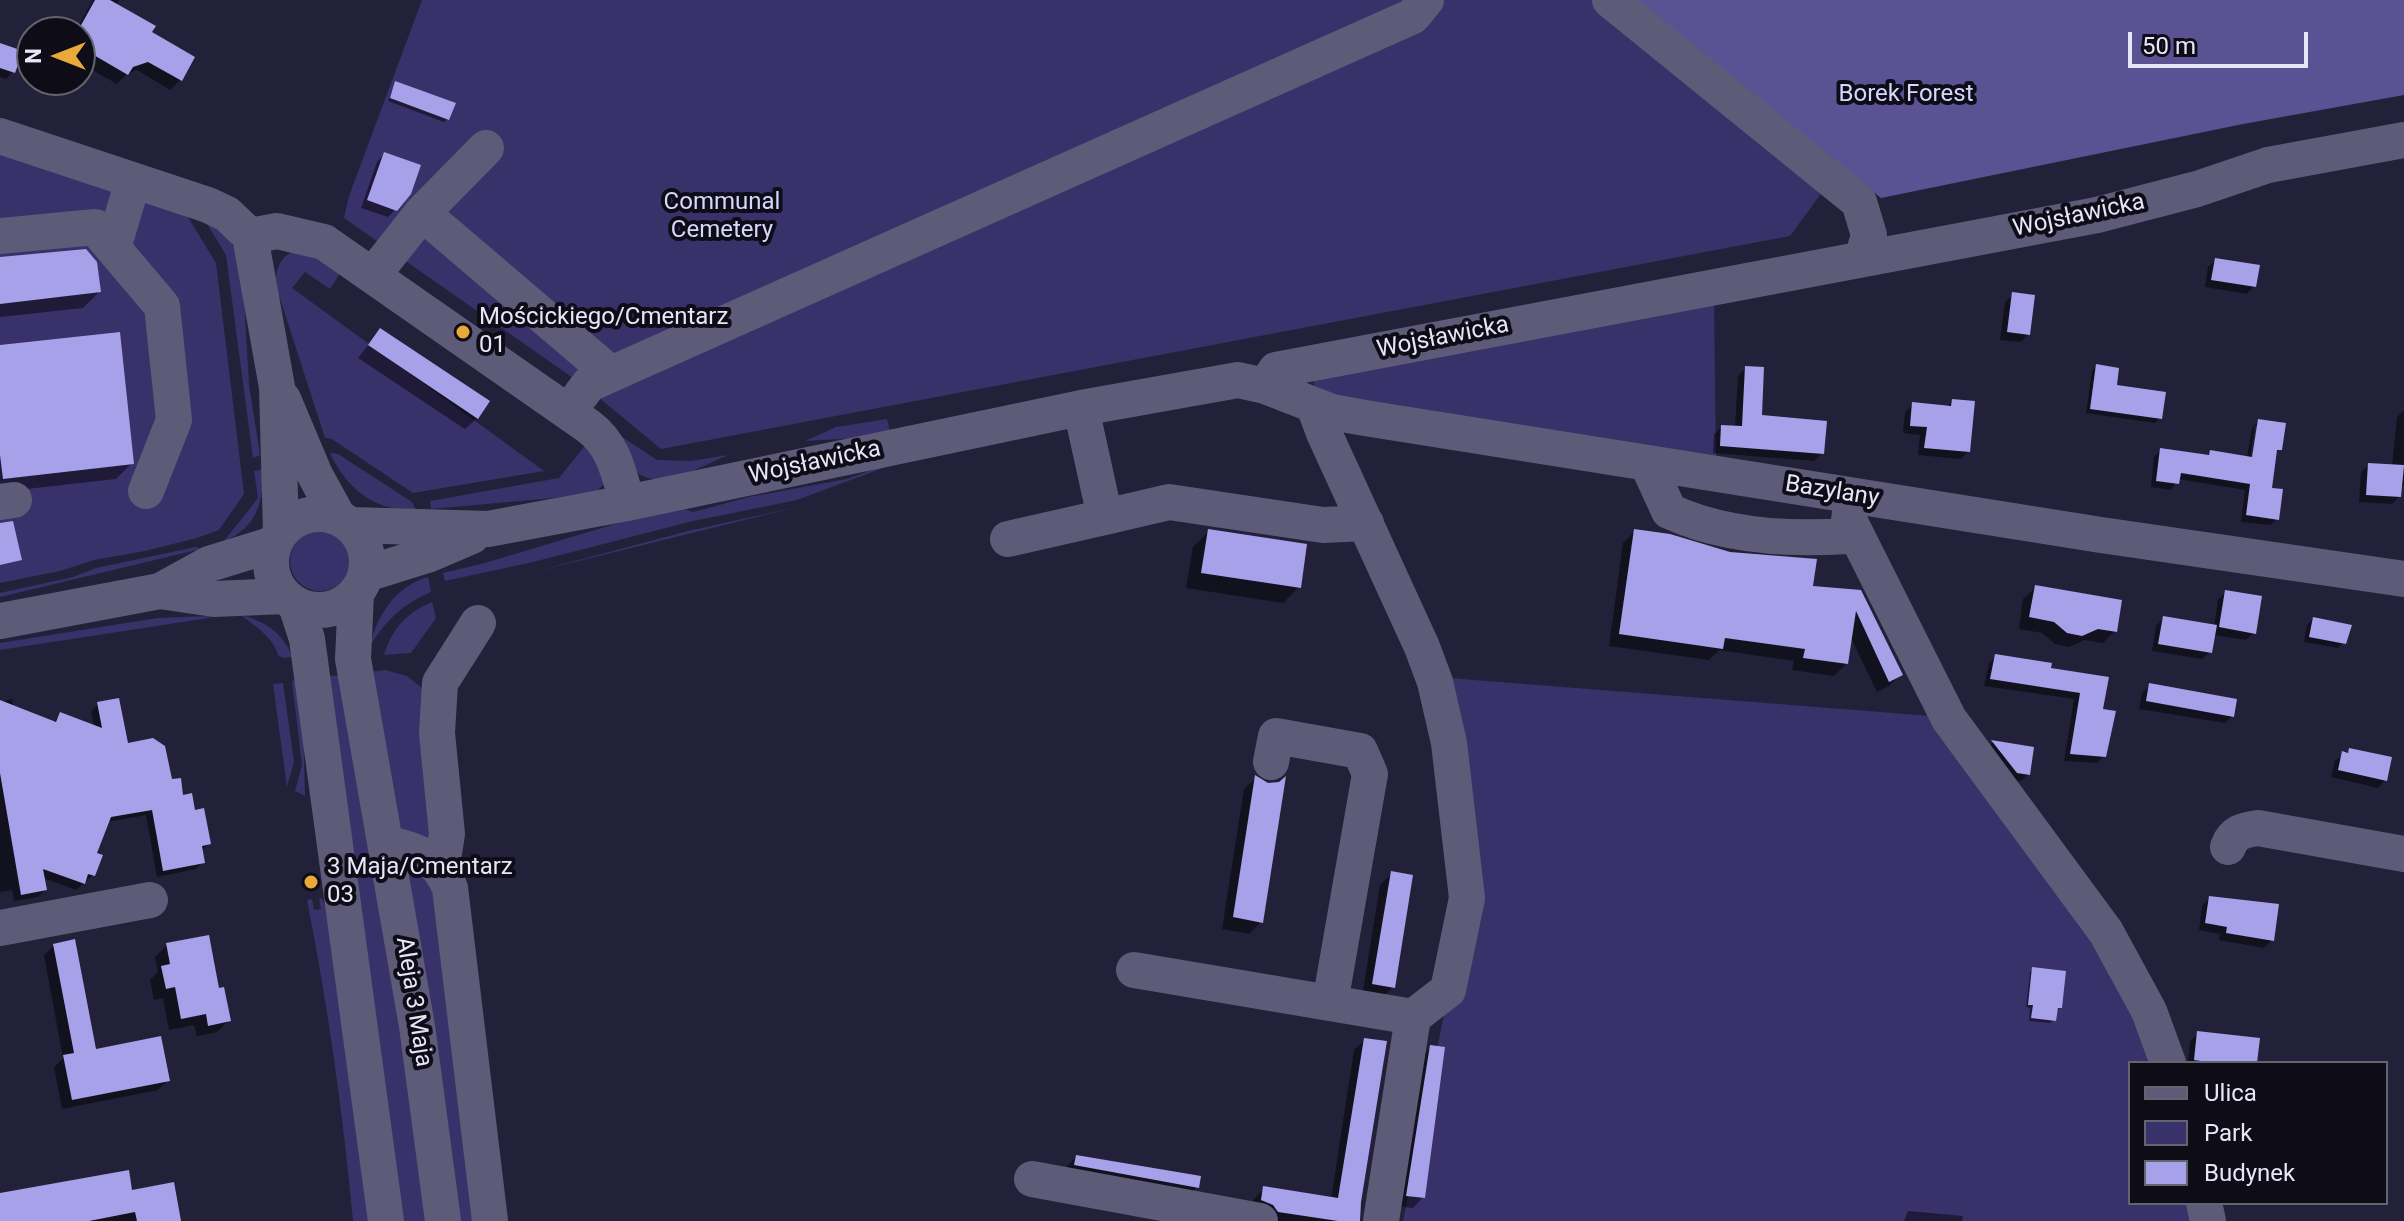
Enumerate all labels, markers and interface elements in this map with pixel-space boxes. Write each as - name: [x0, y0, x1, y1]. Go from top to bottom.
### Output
- north arrow: [16, 16, 96, 96]
- scale bar: [2132, 16, 2312, 66]
- text: 50 m: [2142, 32, 2196, 60]
- text: N: [21, 48, 46, 64]
- park label: Borek Forest: [1839, 81, 1973, 109]
- street label: Wojsławicka: [2010, 188, 2148, 244]
- park label: Communal Cemetery: [664, 189, 780, 245]
- place label: Mościckiego/Cmentarz 01: [479, 304, 728, 360]
- street label: Wojsławicka: [1375, 311, 1511, 365]
- marker: Mościckiego/Cmentarz 01: [454, 323, 472, 341]
- street label: Wojsławicka: [746, 435, 884, 491]
- street label: Bazylany: [1783, 470, 1881, 514]
- place label: 3 Maja/Cmentarz 03: [327, 854, 513, 910]
- marker: 3 Maja/Cmentarz 03: [302, 873, 320, 891]
- street label: Aleja 3 Maja: [389, 935, 437, 1069]
- legend: [2128, 1061, 2388, 1205]
- text: Ulica: [2204, 1079, 2257, 1107]
- text: Park: [2204, 1119, 2252, 1147]
- text: Budynek: [2204, 1159, 2295, 1187]

